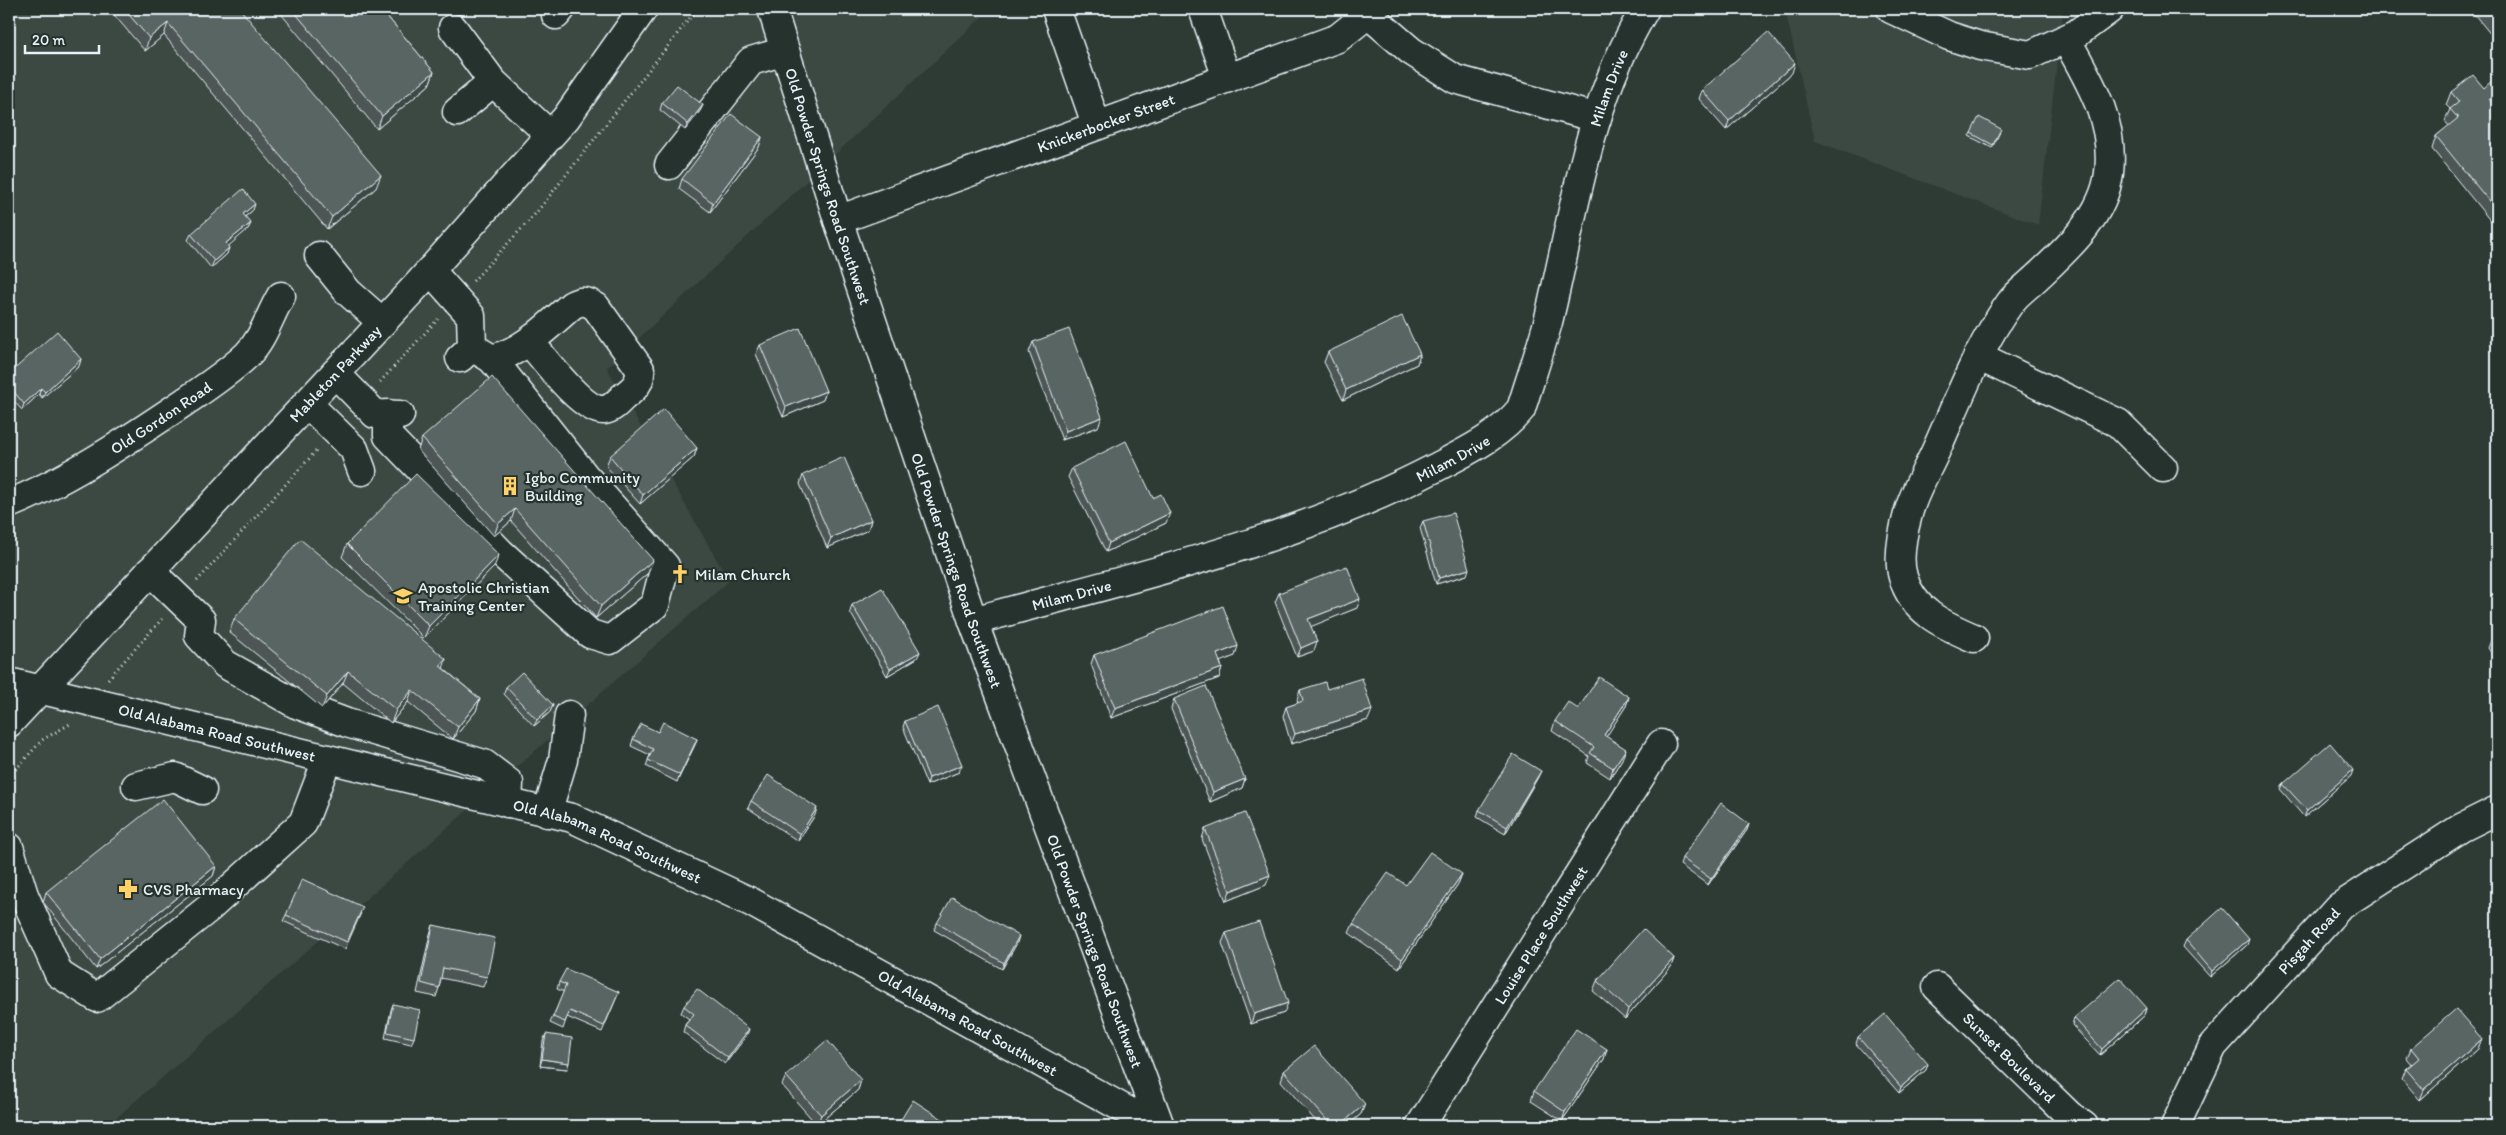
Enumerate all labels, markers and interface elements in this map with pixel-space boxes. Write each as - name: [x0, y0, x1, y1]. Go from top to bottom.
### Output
- scale bar: [25, 22, 99, 54]
- text: 20 m: [32, 31, 66, 49]
- street label: Milam Drive: [1586, 46, 1632, 129]
- street label: Old Powder Springs Road Southwest: [781, 66, 875, 307]
- street label: Knickerbocker Street: [1035, 89, 1177, 157]
- street label: Mableton Parkway: [285, 321, 385, 426]
- street label: Old Gordon Road: [107, 377, 216, 458]
- street label: Milam Drive: [1413, 431, 1494, 486]
- street label: Old Powder Springs Road Southwest: [907, 450, 1006, 691]
- place label: Igbo Community Building: [525, 468, 640, 505]
- building icon: Igbo Community Building: [499, 475, 521, 497]
- church icon: Milam Church: [669, 563, 691, 585]
- place label: Milam Church: [695, 565, 791, 584]
- street label: Milam Drive: [1030, 575, 1113, 615]
- place label: Apostolic Christian Training Center: [418, 578, 549, 615]
- school or university icon: Apostolic Christian Training Center: [392, 585, 414, 607]
- street label: Old Alabama Road Southwest: [116, 700, 317, 766]
- street label: Old Alabama Road Southwest: [511, 795, 704, 887]
- street label: Old Powder Springs Road Southwest: [1043, 832, 1147, 1071]
- street label: Louise Place Southwest: [1490, 862, 1592, 1008]
- pharmacy icon: CVS Pharmacy: [117, 878, 139, 900]
- place label: CVS Pharmacy: [143, 880, 244, 899]
- street label: Pisgah Road: [2274, 903, 2344, 978]
- street label: Old Alabama Road Southwest: [875, 965, 1061, 1080]
- street label: Sunset Boulevard: [1959, 1008, 2060, 1107]

